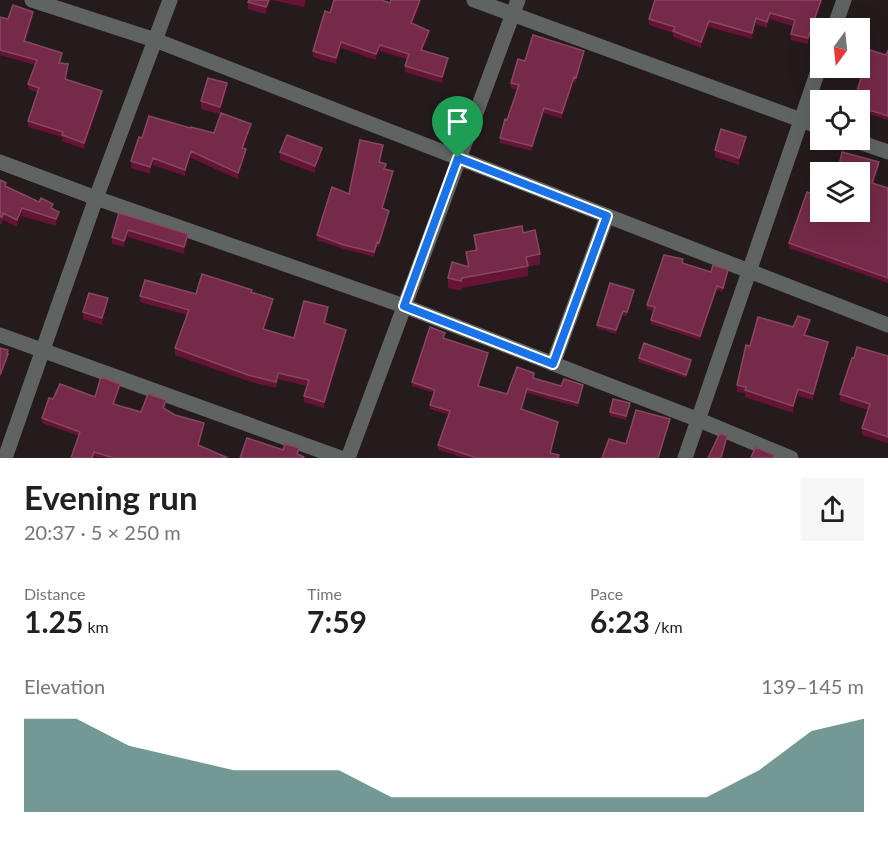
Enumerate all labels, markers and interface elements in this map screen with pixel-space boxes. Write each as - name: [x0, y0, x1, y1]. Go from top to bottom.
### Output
- north arrow: [810, 18, 870, 78]
- map controls: [810, 18, 870, 222]
- button: locate: [810, 90, 870, 150]
- pin: [432, 96, 483, 158]
- icon: arrive: [441, 105, 474, 138]
- button: layers: [810, 162, 870, 222]
- text: Evening run: [24, 477, 198, 517]
- button: share: [801, 478, 864, 541]
- text: 20:37 · 5 × 250 m: [24, 520, 181, 544]
- text: Distance: [24, 584, 85, 603]
- text: Time: [307, 584, 342, 603]
- text: Pace: [590, 584, 623, 603]
- text: 1.25: [24, 603, 83, 639]
- text: 7:59: [307, 603, 367, 639]
- text: 6:23: [590, 603, 650, 639]
- text: km: [83, 617, 109, 636]
- text: /km: [650, 617, 683, 636]
- text: Elevation: [24, 674, 105, 698]
- text: 139–145 m: [761, 674, 864, 698]

